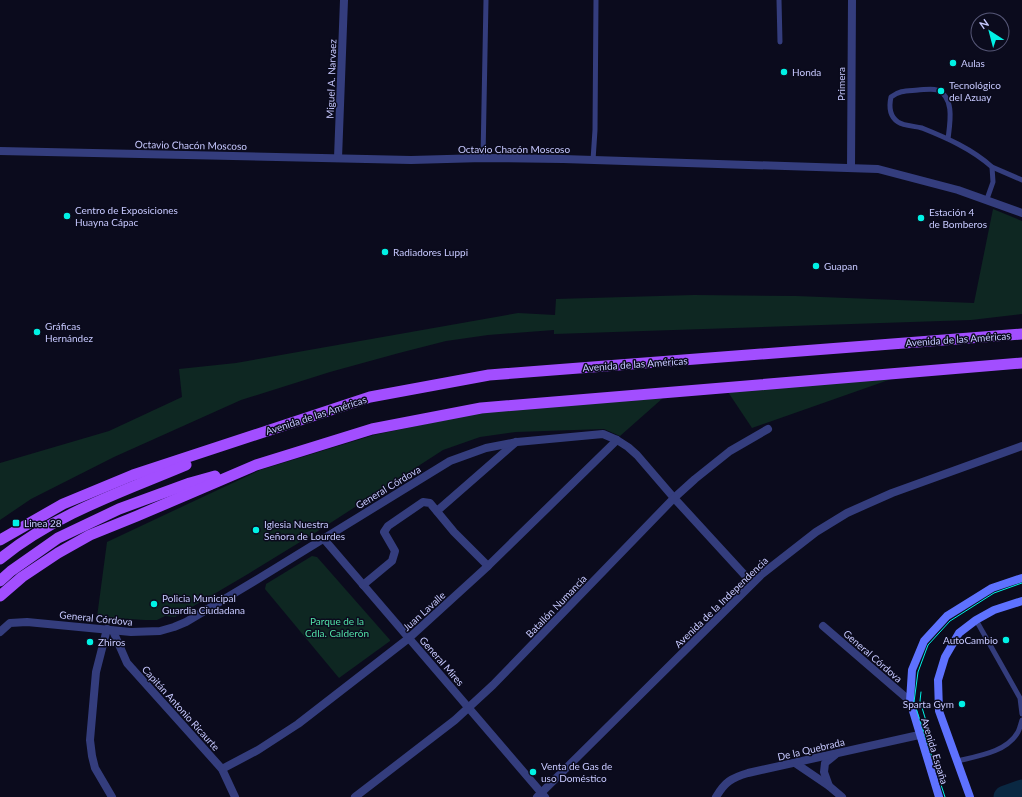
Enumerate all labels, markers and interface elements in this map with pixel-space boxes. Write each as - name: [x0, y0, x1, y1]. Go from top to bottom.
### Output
- north arrow: [970, 12, 1010, 52]
- text: N: [977, 16, 991, 31]
- street label: Miguel A. Narvaez: [324, 38, 338, 119]
- place label: Aulas: [961, 57, 985, 69]
- marker: Aulas: [948, 58, 958, 68]
- place label: Honda: [792, 66, 821, 78]
- marker: Honda: [779, 67, 789, 77]
- street label: Primera: [835, 67, 847, 101]
- place label: Tecnológico del Azuay: [949, 79, 1001, 103]
- marker: Tecnológico del Azuay: [936, 86, 946, 96]
- street label: Octavio Chacón Moscoso: [135, 138, 248, 152]
- street label: Octavio Chacón Moscoso: [458, 143, 570, 155]
- place label: Centro de Exposiciones Huayna Cápac: [75, 204, 178, 228]
- place label: Estación 4 de Bomberos: [929, 206, 987, 230]
- marker: Centro de Exposiciones Huayna Cápac: [62, 211, 72, 221]
- marker: Estación 4 de Bomberos: [916, 213, 926, 223]
- place label: Radiadores Luppi: [393, 246, 468, 258]
- marker: Radiadores Luppi: [380, 247, 390, 257]
- place label: Guapan: [824, 260, 858, 272]
- marker: Guapan: [811, 261, 821, 271]
- place label: Gráficas Hernández: [45, 320, 93, 344]
- marker: Gráficas Hernández: [32, 327, 42, 337]
- street label: Avenida de las Américas: [905, 329, 1011, 349]
- street label: Avenida de las Américas: [582, 354, 688, 374]
- street label: Avenida de las Américas: [264, 393, 368, 437]
- street label: General Córdova: [353, 463, 423, 511]
- place label: Linea 28: [24, 517, 62, 529]
- marker: Linea 28: [11, 518, 21, 528]
- place label: Iglesia Nuestra Señora de Lourdes: [264, 518, 345, 542]
- marker: Iglesia Nuestra Señora de Lourdes: [251, 525, 261, 535]
- street label: Avenida de la Independencia: [672, 554, 770, 650]
- street label: Batallón Numancia: [523, 572, 589, 640]
- street label: Juan Lavalle: [400, 589, 448, 633]
- place label: Policia Municipal Guardia Ciudadana: [162, 592, 245, 616]
- marker: Policia Municipal Guardia Ciudadana: [149, 599, 159, 609]
- street label: General Córdova: [59, 608, 133, 628]
- park label: Parque de la Cdla. Calderón: [305, 615, 369, 639]
- street label: General Córdova: [841, 627, 905, 685]
- street label: General Mires: [417, 634, 467, 688]
- place label: AutoCambio: [943, 634, 998, 646]
- marker: AutoCambio: [1001, 635, 1011, 645]
- place label: Zhiros: [98, 636, 125, 648]
- marker: Zhiros: [85, 637, 95, 647]
- street label: Capitán Antonio Ricaurte: [140, 663, 222, 753]
- place label: Sparta Gym: [903, 698, 954, 710]
- marker: Sparta Gym: [957, 699, 967, 709]
- street label: Avenida España: [919, 716, 951, 786]
- street label: De la Quebrada: [776, 735, 846, 763]
- place label: Venta de Gas de uso Doméstico: [541, 760, 612, 784]
- marker: Venta de Gas de uso Doméstico: [528, 767, 538, 777]

